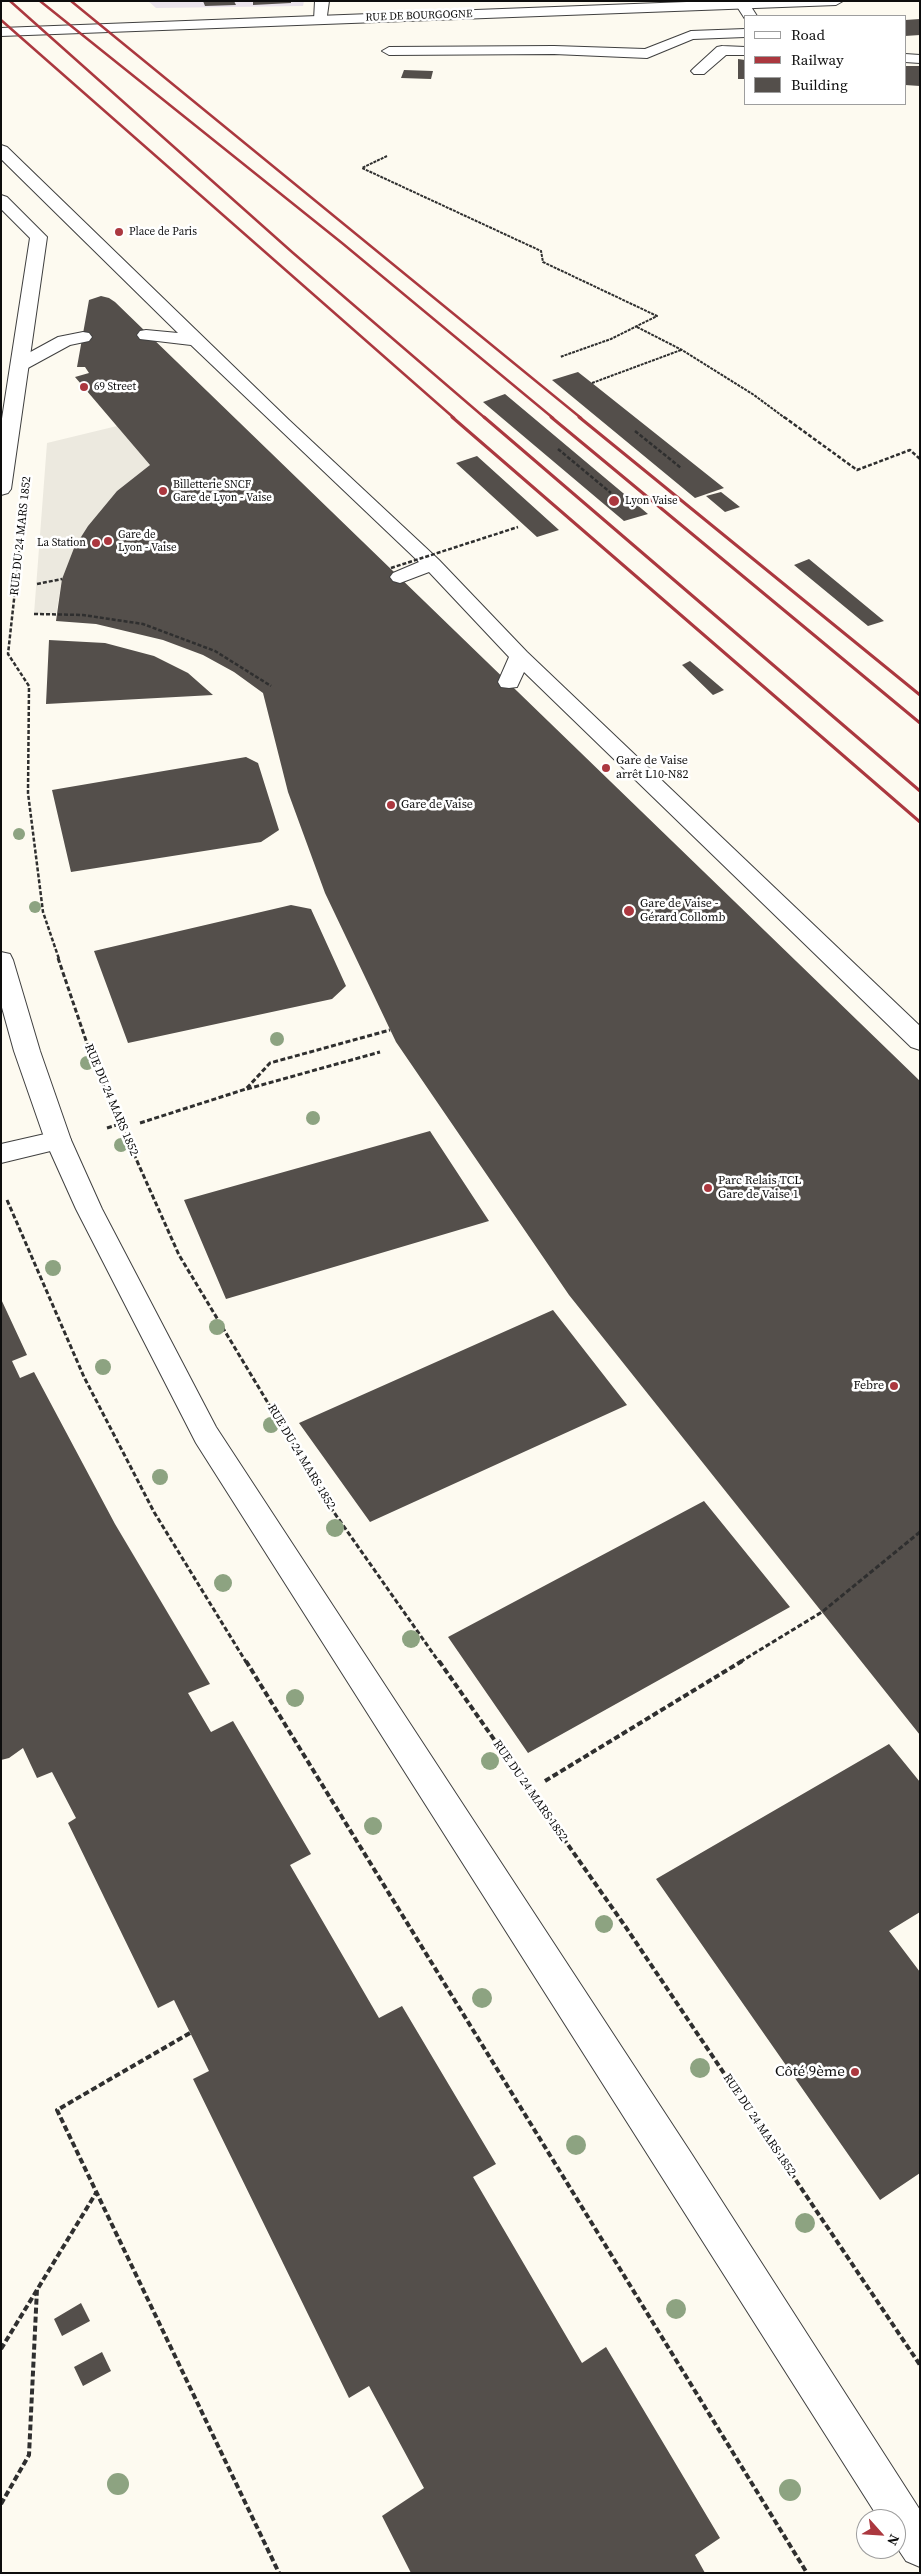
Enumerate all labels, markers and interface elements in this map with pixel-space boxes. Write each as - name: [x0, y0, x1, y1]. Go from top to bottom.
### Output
- street label: RUE DE BOURGOGNE: [365, 8, 473, 24]
- legend: [744, 15, 906, 105]
- text: Road: [791, 24, 825, 45]
- text: Railway: [791, 49, 844, 70]
- text: Building: [791, 74, 848, 95]
- place label: Place de Paris: [129, 225, 197, 239]
- marker: Place de Paris: [113, 226, 125, 238]
- place label: 69 Street: [94, 380, 136, 394]
- marker: 69 Street: [78, 381, 90, 393]
- street label: RUE DU 24 MARS 1852: [8, 476, 34, 596]
- place label: Billetterie SNCF Gare de Lyon - Vaise: [173, 478, 272, 504]
- marker: Billetterie SNCF Gare de Lyon - Vaise: [157, 485, 169, 497]
- marker: Lyon Vaise: [607, 494, 621, 508]
- place label: Lyon Vaise: [625, 494, 678, 508]
- place label: Gare de Lyon - Vaise: [118, 528, 177, 554]
- marker: Gare de Lyon - Vaise: [102, 535, 114, 547]
- place label: La Station: [37, 536, 86, 550]
- marker: La Station: [90, 537, 102, 549]
- place label: Gare de Vaise arrêt L10-N82: [616, 754, 688, 782]
- marker: Gare de Vaise arrêt L10-N82: [600, 762, 612, 774]
- place label: Gare de Vaise: [401, 798, 473, 812]
- marker: Gare de Vaise: [385, 799, 397, 811]
- place label: Gare de Vaise - Gérard Collomb: [640, 897, 725, 925]
- marker: Gare de Vaise - Gérard Collomb: [622, 904, 636, 918]
- street label: RUE DU 24 MARS 1852: [81, 1042, 141, 1158]
- place label: Parc Relais TCL Gare de Vaise 1: [718, 1174, 801, 1202]
- marker: Parc Relais TCL Gare de Vaise 1: [702, 1182, 714, 1194]
- place label: Febre: [854, 1379, 884, 1393]
- marker: Febre: [888, 1380, 900, 1392]
- street label: RUE DU 24 MARS 1852: [264, 1402, 338, 1512]
- street label: RUE DU 24 MARS 1852: [490, 1738, 570, 1844]
- place label: Côté 9ème: [775, 2063, 845, 2081]
- marker: Côté 9ème: [849, 2066, 861, 2078]
- street label: RUE DU 24 MARS 1852: [719, 2071, 799, 2179]
- north arrow: [856, 2509, 906, 2559]
- text: N: [882, 2531, 905, 2549]

